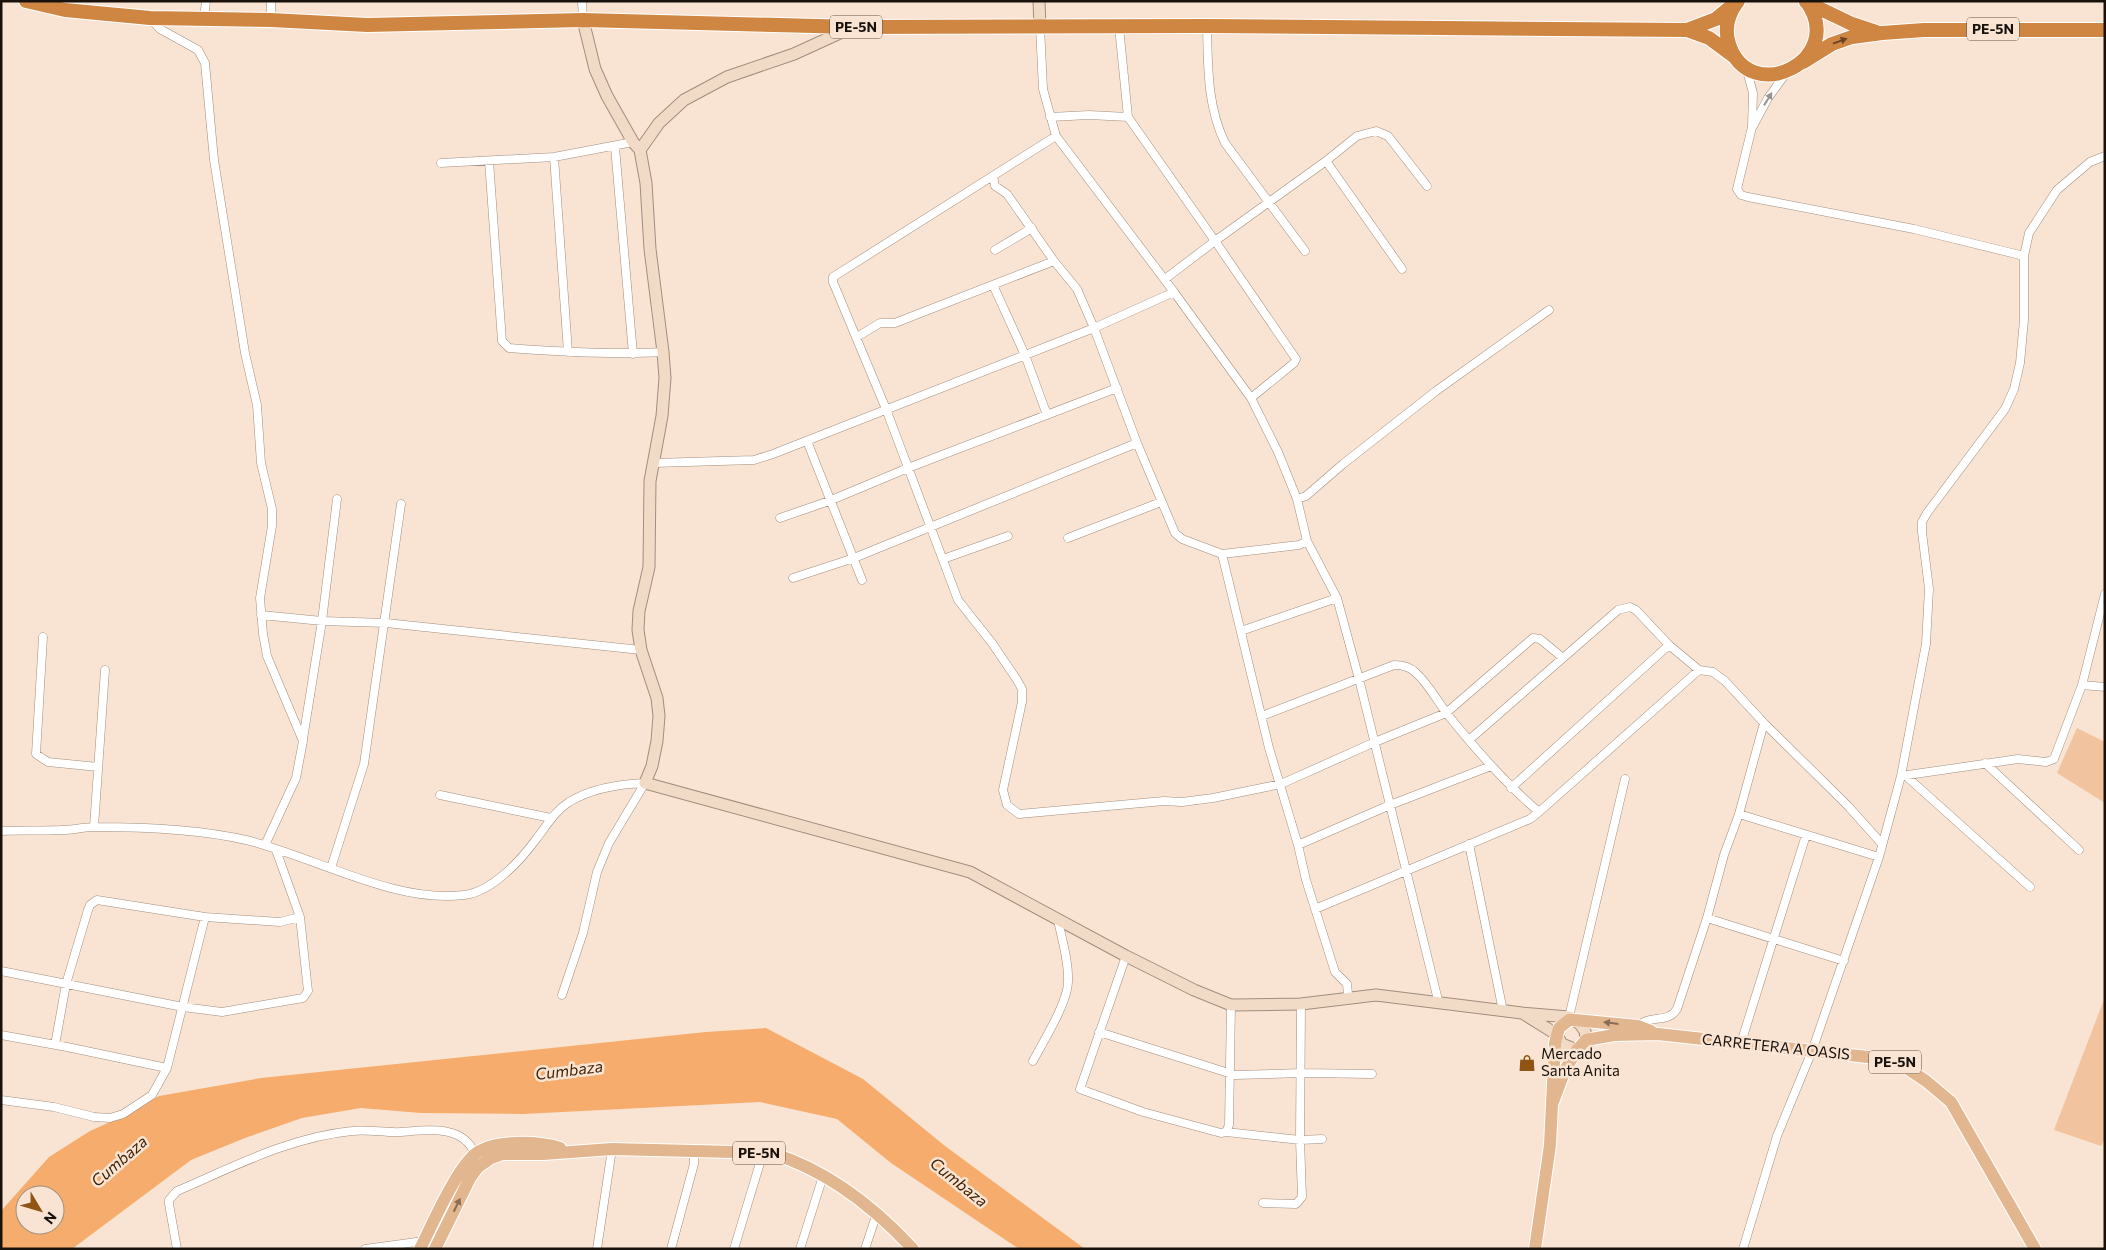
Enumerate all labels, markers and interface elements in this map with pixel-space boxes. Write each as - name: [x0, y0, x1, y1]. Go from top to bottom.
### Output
- road number: PE-5N: [830, 16, 882, 38]
- road number: PE-5N: [1967, 18, 2019, 40]
- one-way arrow: [1833, 37, 1848, 45]
- one-way arrow: [1763, 93, 1773, 106]
- one-way arrow: [1603, 1019, 1619, 1027]
- street label: CARRETERA A OASIS: [1701, 1029, 1851, 1063]
- place label: Mercado Santa Anita: [1541, 1044, 1620, 1079]
- road number: PE-5N: [1869, 1050, 1921, 1074]
- shop icon: Mercado Santa Anita: [1517, 1053, 1537, 1073]
- water label: Cumbaza: [534, 1056, 604, 1083]
- water label: Cumbaza: [87, 1131, 151, 1190]
- road number: PE-5N: [733, 1142, 785, 1164]
- water label: Cumbaza: [927, 1153, 992, 1210]
- north arrow: [15, 1185, 65, 1235]
- one-way arrow: [453, 1198, 461, 1212]
- text: N: [41, 1209, 61, 1228]

